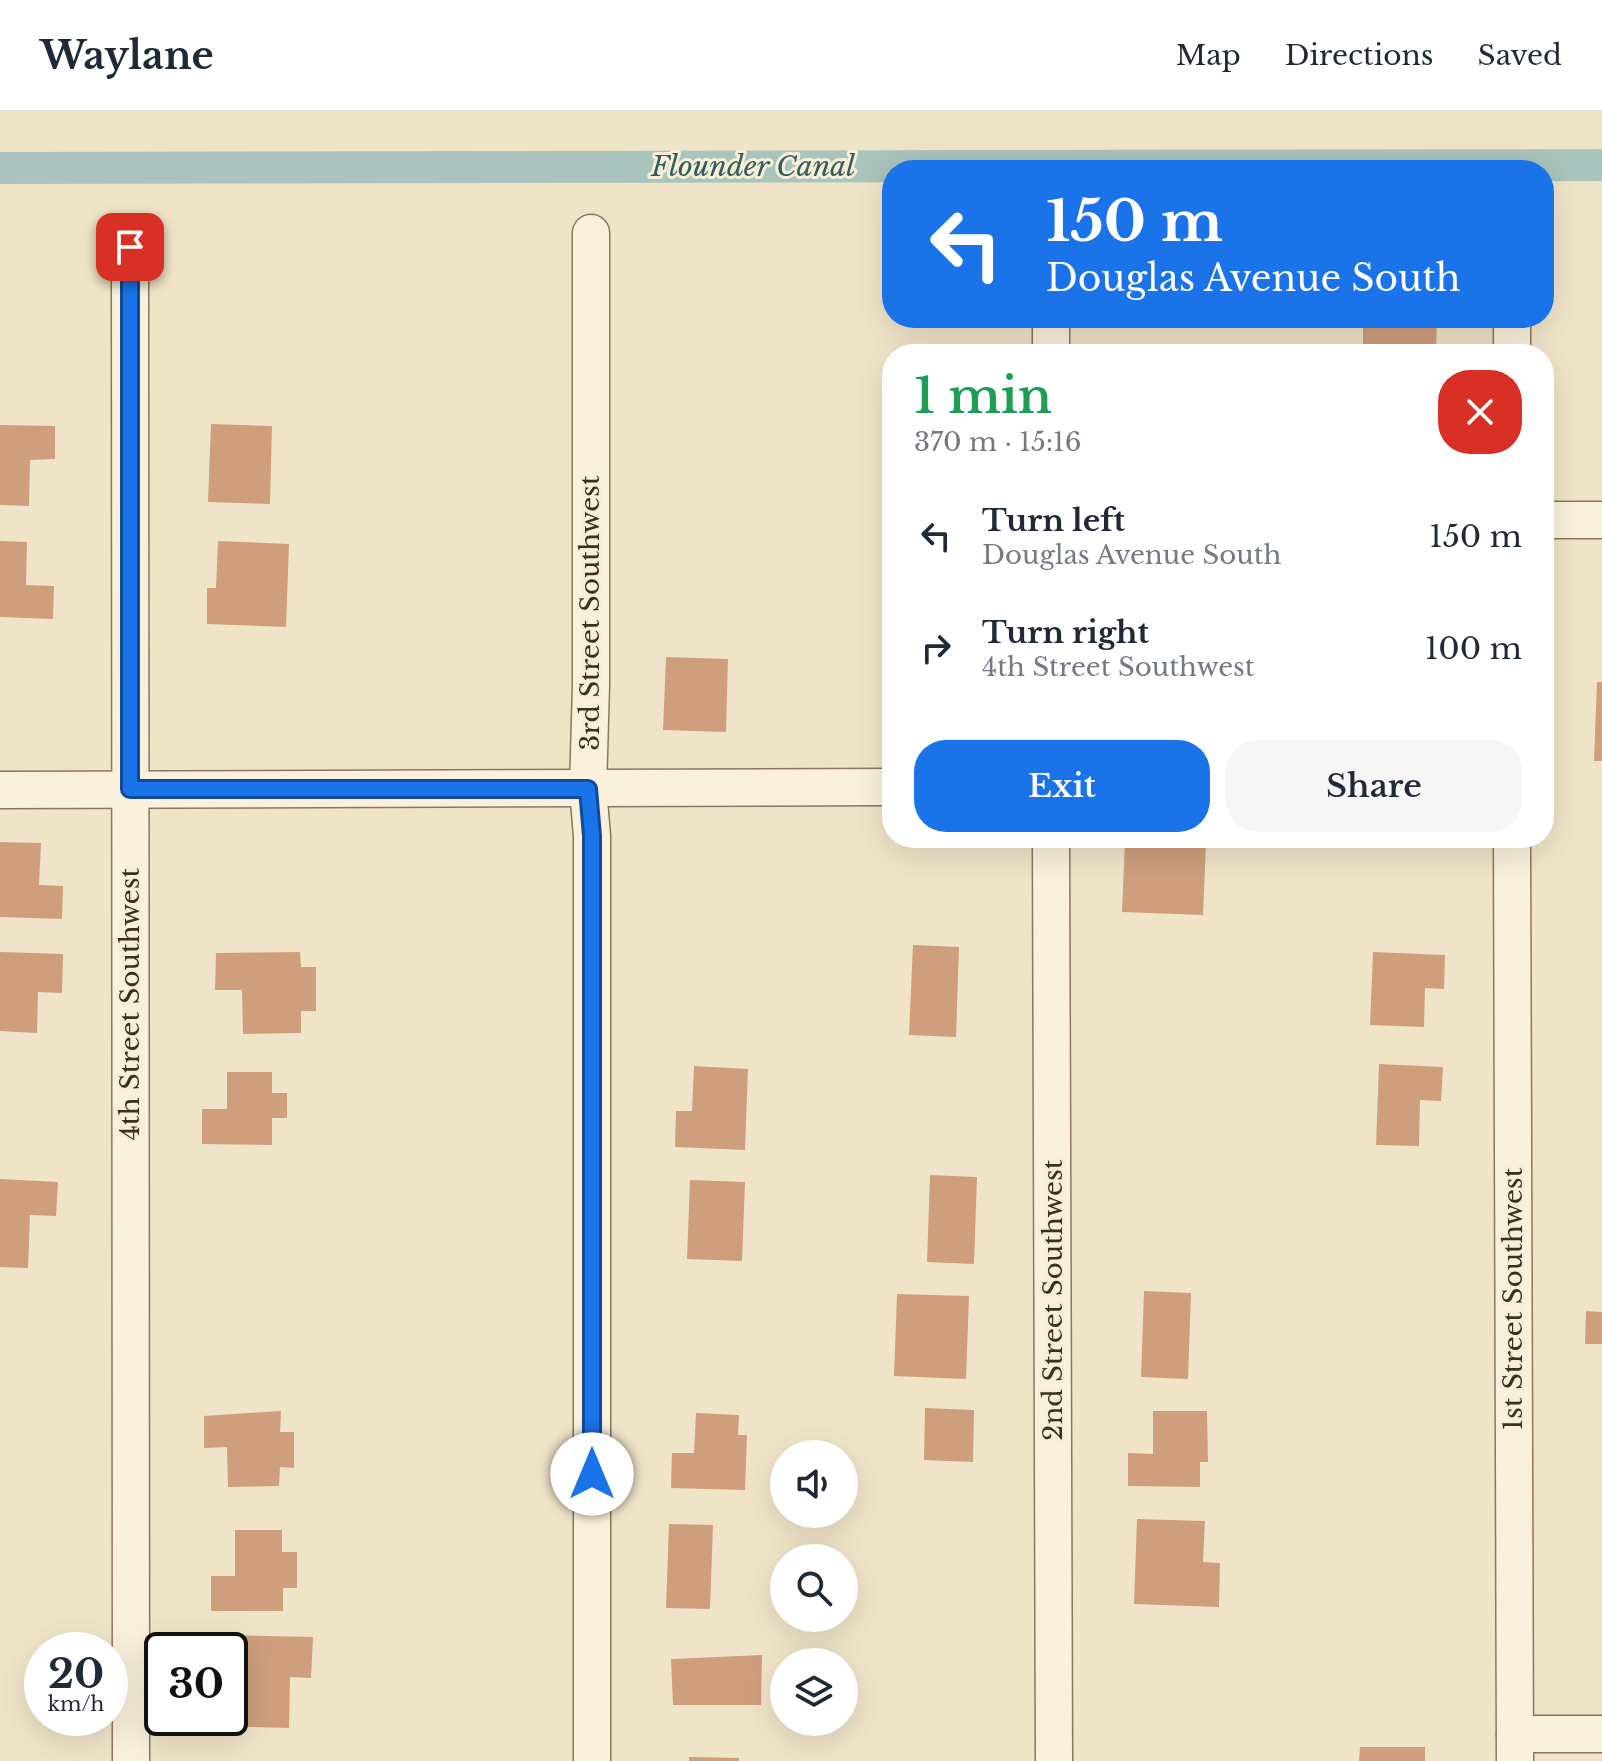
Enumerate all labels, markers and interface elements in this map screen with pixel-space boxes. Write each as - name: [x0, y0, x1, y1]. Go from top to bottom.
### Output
- text: Waylane: [40, 32, 214, 79]
- text: Map: [1176, 38, 1241, 73]
- text: Directions: [1285, 38, 1434, 73]
- text: Saved: [1478, 38, 1562, 73]
- water label: Flounder Canal: [650, 149, 855, 184]
- text: 150 m: [1046, 187, 1223, 256]
- icon: left: [914, 192, 1018, 296]
- pin: [96, 213, 164, 281]
- icon: arrive: [108, 225, 152, 269]
- text: Douglas Avenue South: [1046, 256, 1461, 301]
- text: 1 min: [914, 366, 1052, 426]
- button: close: [1438, 370, 1522, 454]
- text: 370 m · 15:16: [914, 426, 1081, 458]
- street label: 3rd Street Southwest: [574, 475, 606, 751]
- text: Turn left: [982, 502, 1125, 539]
- icon: left: [914, 514, 958, 558]
- text: 150 m: [1429, 518, 1522, 555]
- text: Douglas Avenue South: [982, 539, 1281, 571]
- text: Turn right: [982, 614, 1149, 651]
- icon: right: [914, 626, 958, 670]
- text: 100 m: [1425, 630, 1522, 667]
- text: 4th Street Southwest: [982, 651, 1255, 683]
- button: Exit: [914, 740, 1210, 832]
- button: Share: [1226, 740, 1522, 832]
- street label: 4th Street Southwest: [114, 867, 146, 1140]
- street label: 2nd Street Southwest: [1037, 1159, 1069, 1441]
- street label: 1st Street Southwest: [1497, 1167, 1529, 1431]
- position arrow: [550, 1432, 634, 1516]
- map controls: [770, 1440, 858, 1736]
- button: sound: [770, 1440, 858, 1528]
- button: search: [770, 1544, 858, 1632]
- speed limit sign: 30: [144, 1632, 248, 1736]
- button: layers: [770, 1648, 858, 1736]
- text: 20: [48, 1649, 104, 1699]
- text: km/h: [48, 1692, 104, 1716]

